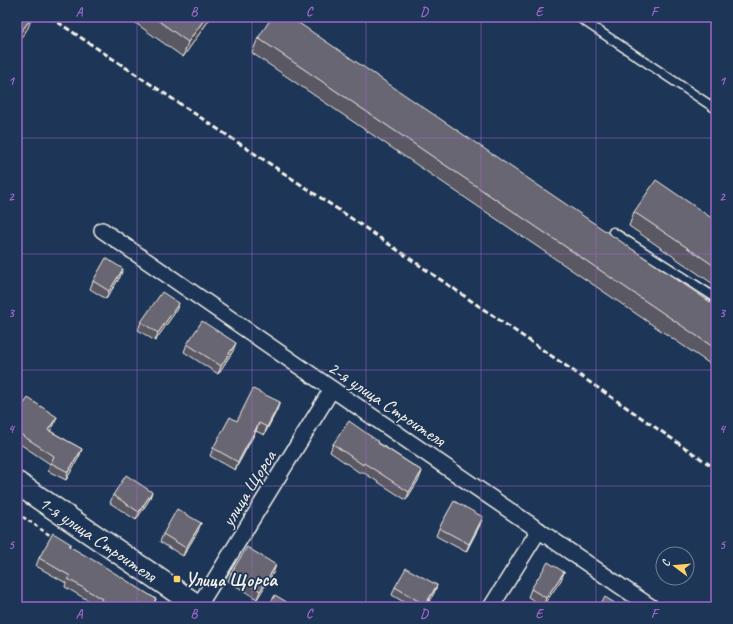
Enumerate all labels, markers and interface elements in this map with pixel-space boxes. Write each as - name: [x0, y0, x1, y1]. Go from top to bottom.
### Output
- text: A: [76, 4, 84, 20]
- text: B: [191, 4, 199, 20]
- text: C: [306, 4, 314, 20]
- text: D: [420, 4, 429, 20]
- text: E: [536, 4, 545, 20]
- text: F: [651, 4, 660, 20]
- text: 1: [8, 73, 16, 89]
- text: 1: [719, 73, 727, 89]
- text: 2: [8, 189, 15, 205]
- text: 2: [719, 189, 726, 205]
- text: 3: [8, 305, 15, 321]
- text: 3: [719, 305, 726, 321]
- street label: 2-я улица Строителя: [323, 356, 452, 453]
- text: 4: [8, 421, 16, 437]
- text: 4: [719, 421, 727, 437]
- street label: улица Щорса: [216, 445, 282, 532]
- street label: 1-я улица Строителя: [34, 491, 162, 589]
- text: 5: [8, 537, 15, 553]
- text: 5: [719, 537, 726, 553]
- north arrow: [655, 546, 695, 586]
- text: С: [658, 557, 673, 568]
- place label: Улица Щорса: [185, 568, 278, 592]
- marker: Улица Щорса: [172, 574, 182, 584]
- text: A: [76, 606, 84, 622]
- text: B: [191, 606, 199, 622]
- text: C: [306, 606, 314, 622]
- text: D: [420, 606, 429, 622]
- text: E: [536, 606, 545, 622]
- text: F: [651, 606, 660, 622]

